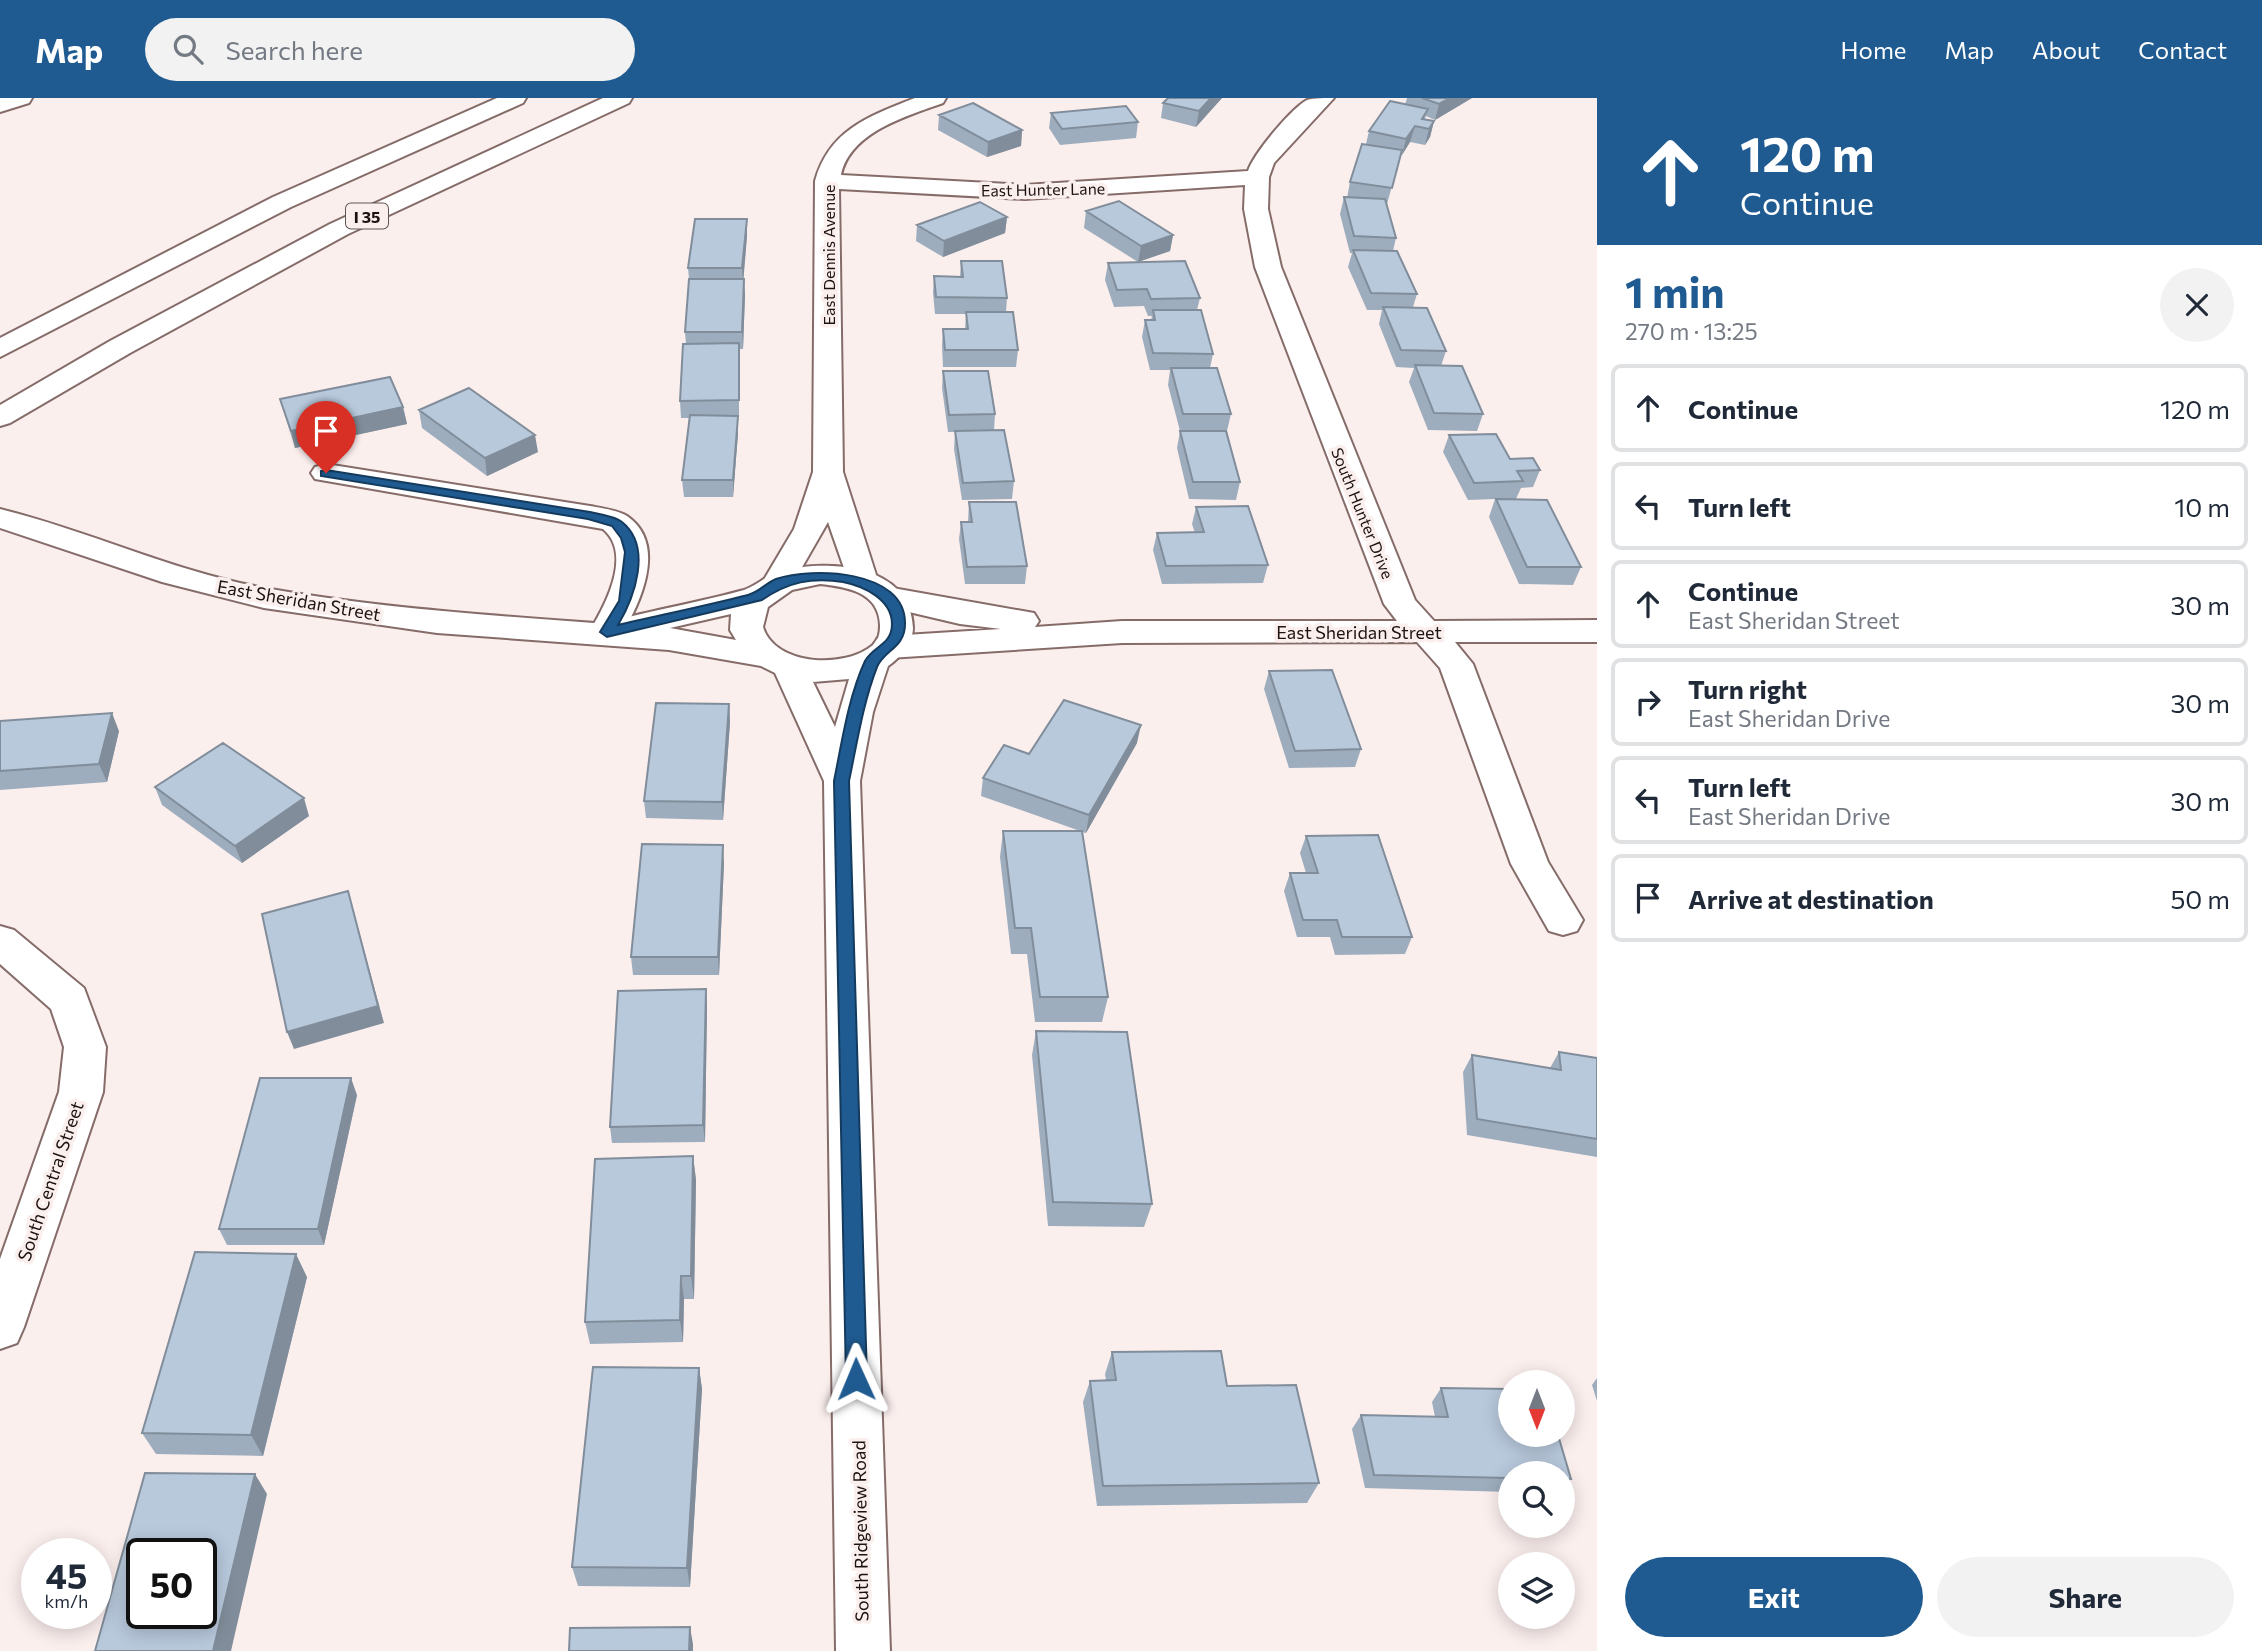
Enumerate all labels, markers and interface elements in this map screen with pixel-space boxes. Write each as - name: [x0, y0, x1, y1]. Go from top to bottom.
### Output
- search box: [145, 18, 635, 81]
- text: Map: [35, 29, 103, 70]
- icon: search: [169, 30, 207, 68]
- text: Search here: [225, 34, 363, 65]
- text: Home: [1841, 35, 1907, 64]
- text: Map: [1945, 35, 1994, 64]
- text: About: [2032, 35, 2100, 64]
- text: Contact: [2138, 35, 2227, 64]
- text: 120 m: [1740, 122, 1874, 182]
- icon: ahead: [1625, 126, 1716, 217]
- street label: East Hunter Lane: [981, 178, 1105, 200]
- text: Continue: [1740, 182, 1874, 222]
- street label: East Dennis Avenue: [819, 184, 838, 326]
- road number: I 35: [346, 204, 388, 228]
- text: 1 min: [1625, 265, 1725, 317]
- button: close: [2160, 268, 2234, 342]
- text: 270 m · 13:25: [1625, 317, 1758, 345]
- icon: ahead: [1629, 389, 1667, 427]
- text: Continue: [1688, 393, 1798, 424]
- text: 120 m: [2160, 393, 2230, 424]
- pin: [296, 401, 356, 473]
- icon: arrive: [307, 412, 345, 450]
- street label: South Hunter Drive: [1328, 445, 1398, 581]
- icon: left: [1629, 487, 1667, 525]
- text: Turn left: [1688, 491, 1791, 522]
- text: 10 m: [2174, 491, 2230, 522]
- street label: East Sheridan Street: [215, 575, 383, 625]
- text: Continue: [1688, 575, 1798, 606]
- icon: ahead: [1629, 585, 1667, 623]
- text: 30 m: [2171, 589, 2230, 620]
- text: East Sheridan Street: [1688, 606, 1900, 634]
- street label: East Sheridan Street: [1276, 621, 1442, 643]
- text: Turn right: [1688, 673, 1807, 704]
- icon: right: [1629, 683, 1667, 721]
- text: 30 m: [2171, 687, 2230, 718]
- text: East Sheridan Drive: [1688, 704, 1890, 732]
- text: Turn left: [1688, 771, 1791, 802]
- icon: left: [1629, 781, 1667, 819]
- text: 30 m: [2171, 785, 2230, 816]
- text: East Sheridan Drive: [1688, 802, 1890, 830]
- icon: arrive: [1629, 879, 1667, 917]
- text: Arrive at destination: [1688, 883, 1934, 914]
- text: 50 m: [2170, 883, 2230, 914]
- street label: South Central Street: [12, 1098, 88, 1264]
- position arrow: [819, 1342, 893, 1416]
- north arrow: [1498, 1370, 1575, 1447]
- map controls: [1498, 1370, 1575, 1629]
- street label: South Ridgeview Road: [847, 1440, 873, 1622]
- button: search: [1498, 1461, 1575, 1538]
- speed limit sign: 50: [126, 1538, 217, 1629]
- button: layers: [1498, 1552, 1575, 1629]
- text: 45: [46, 1553, 87, 1596]
- button: Exit: [1625, 1557, 1923, 1637]
- button: Share: [1937, 1557, 2234, 1637]
- text: km/h: [45, 1590, 88, 1612]

